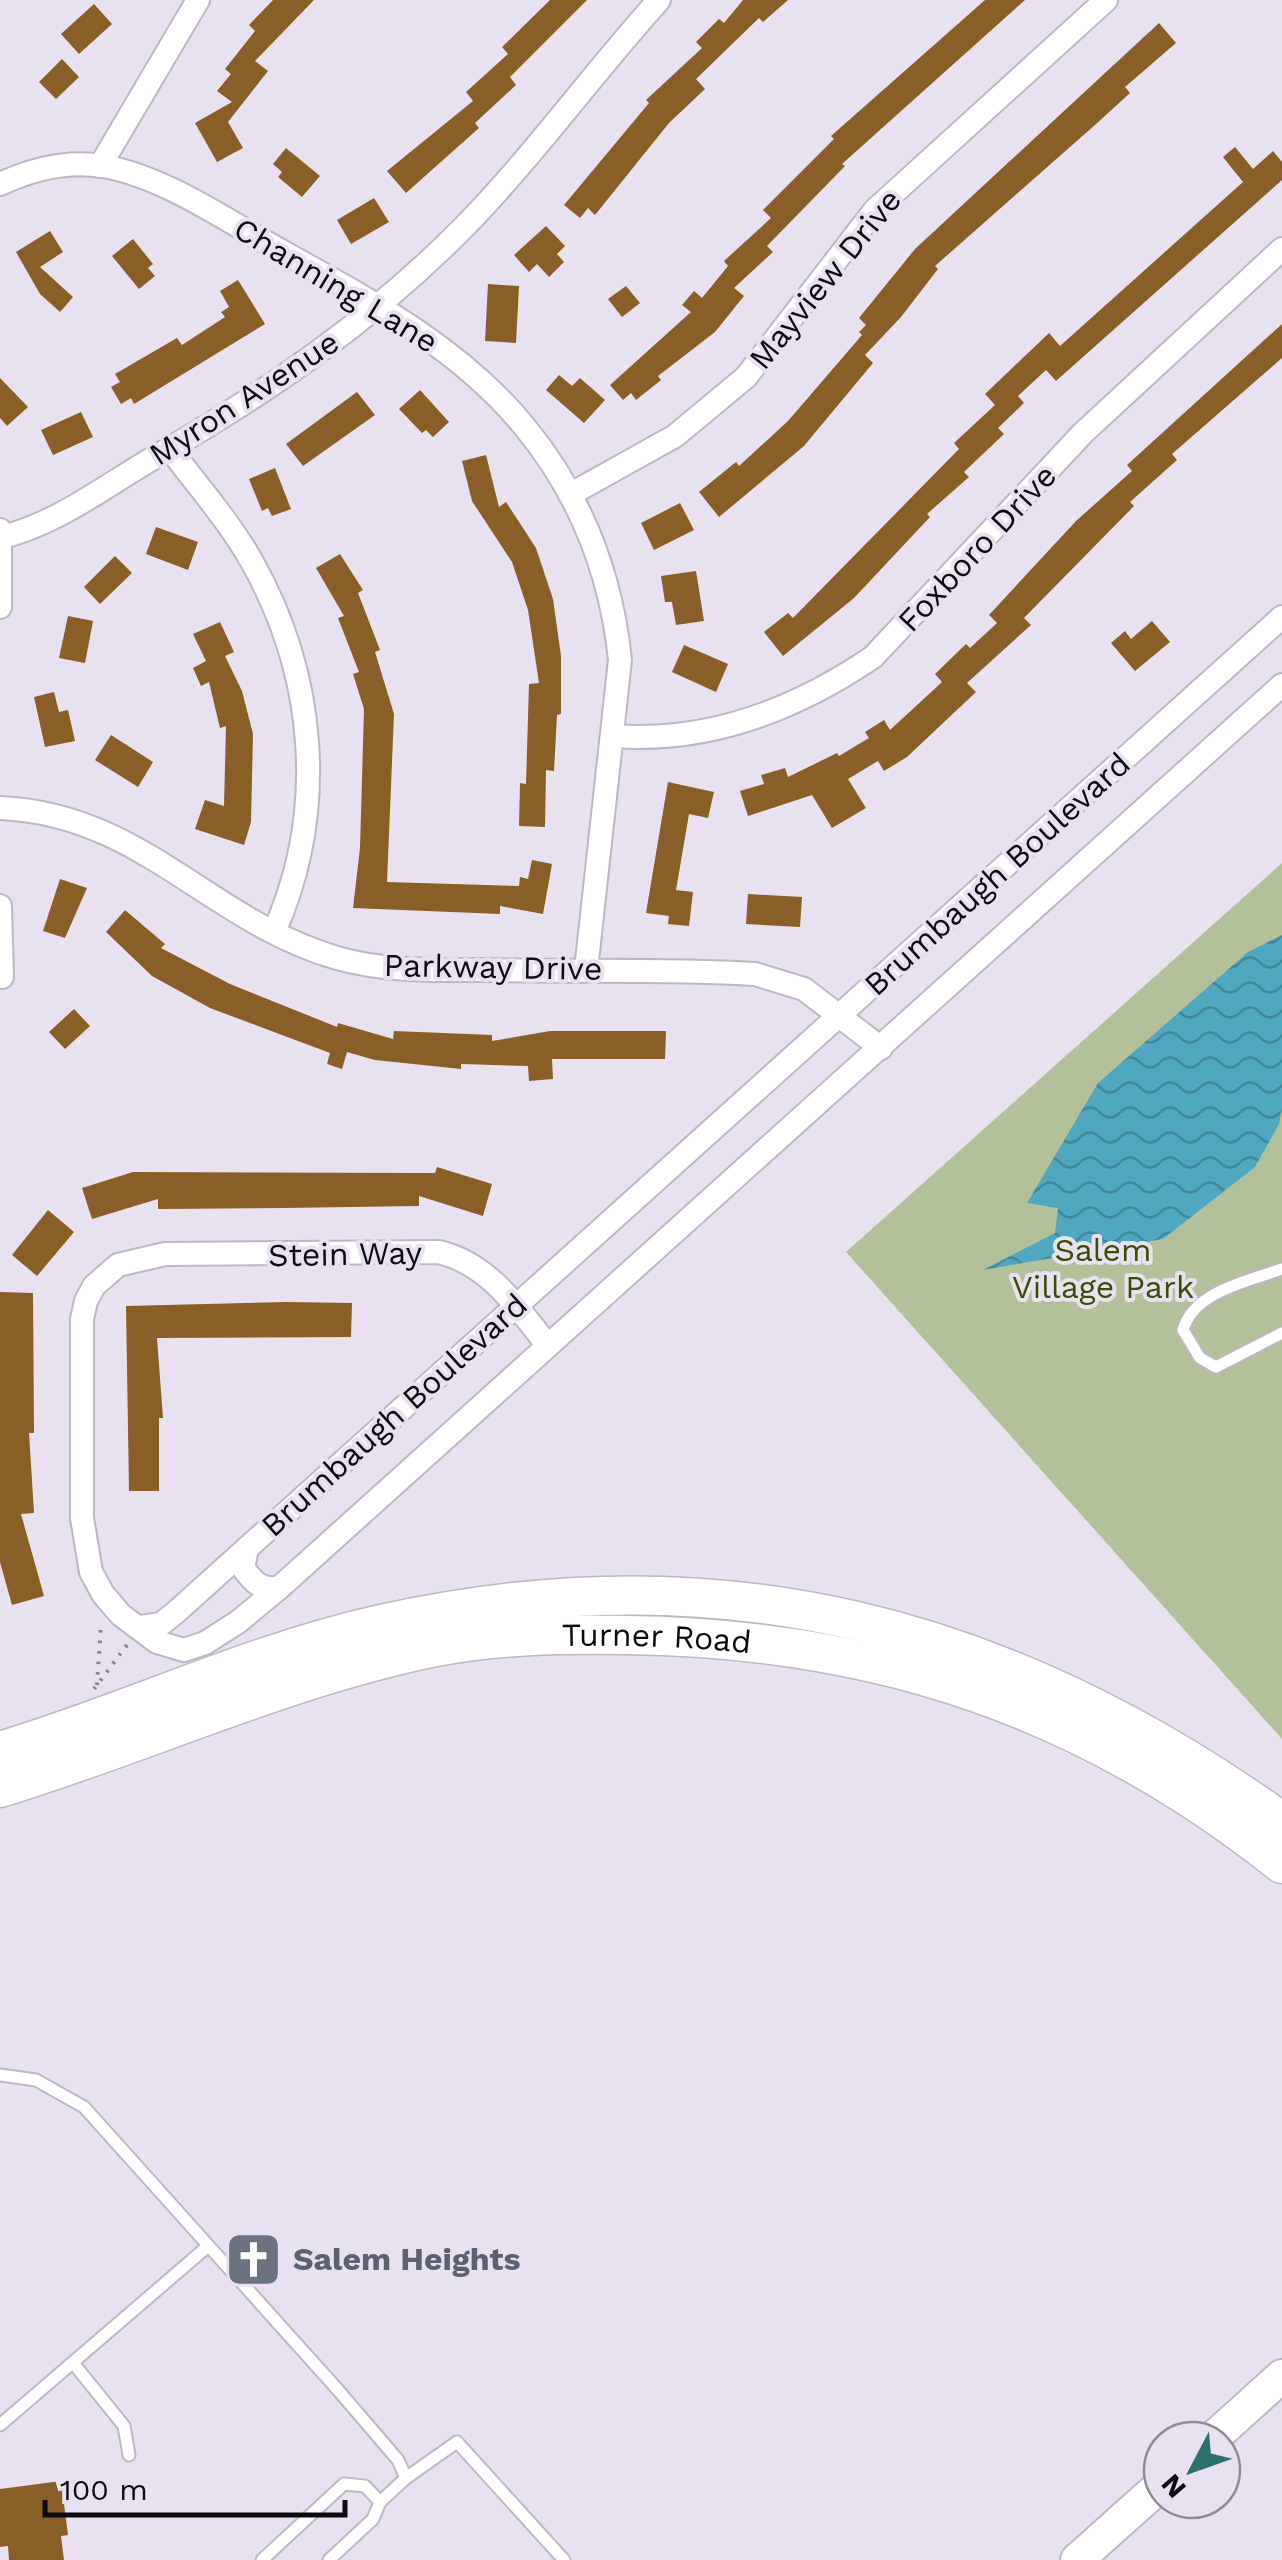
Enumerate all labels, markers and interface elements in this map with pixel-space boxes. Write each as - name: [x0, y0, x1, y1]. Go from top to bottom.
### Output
- street label: Mayview Drive: [741, 181, 909, 377]
- street label: Channing Lane: [227, 209, 445, 361]
- street label: Myron Avenue: [142, 323, 346, 473]
- street label: Foxboro Drive: [890, 456, 1064, 640]
- street label: Brumbaugh Boulevard: [856, 745, 1138, 1003]
- street label: Parkway Drive: [383, 946, 603, 988]
- park label: Salem Village Park: [1012, 1231, 1194, 1306]
- street label: Stein Way: [268, 1234, 423, 1274]
- street label: Brumbaugh Boulevard: [253, 1286, 535, 1544]
- street label: Turner Road: [562, 1616, 753, 1661]
- church icon: Salem Heights: [224, 2229, 284, 2289]
- place label: Salem Heights: [293, 2240, 521, 2278]
- north arrow: [1142, 2420, 1242, 2520]
- scale bar: [45, 2455, 345, 2517]
- text: N: [1154, 2467, 1193, 2505]
- text: 100 m: [60, 2472, 148, 2507]

